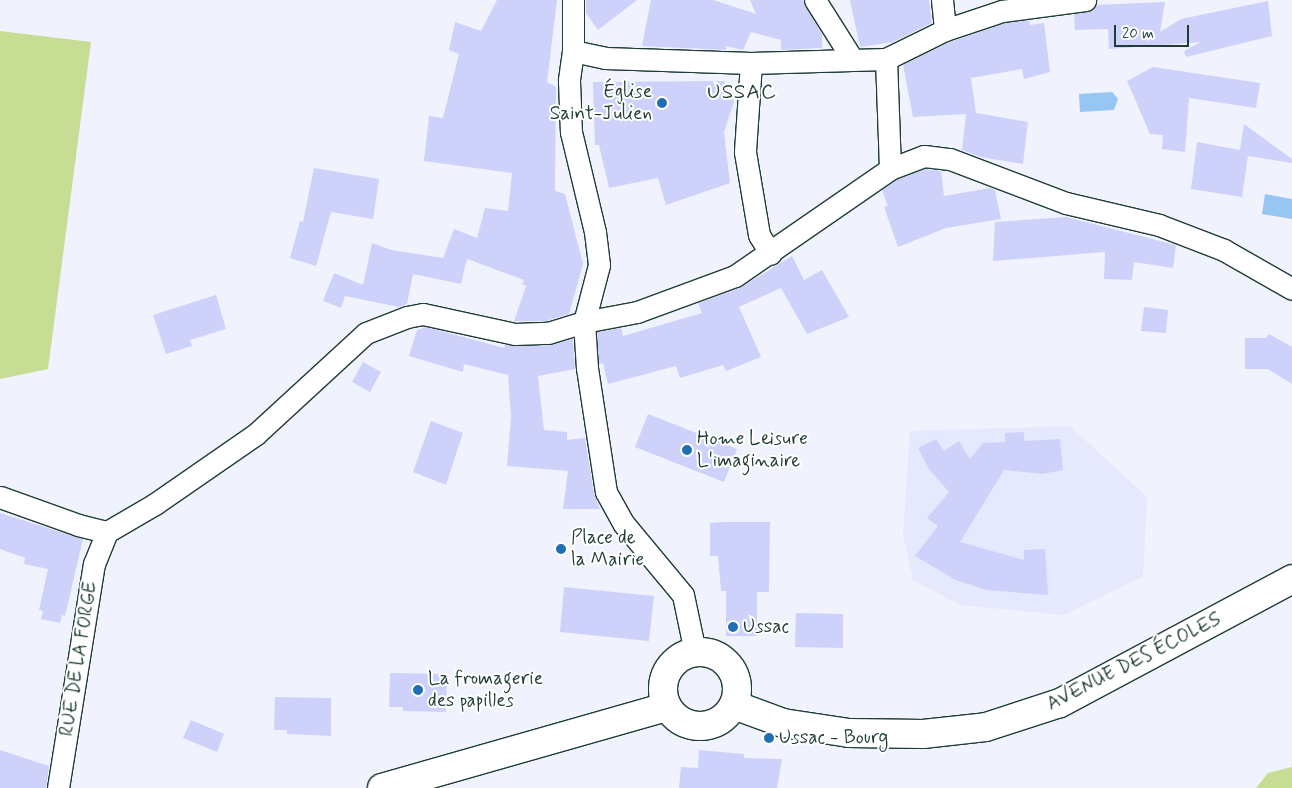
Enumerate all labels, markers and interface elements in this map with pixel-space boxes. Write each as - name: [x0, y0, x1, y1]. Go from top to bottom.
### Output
- scale bar: [1117, 15, 1192, 47]
- text: 20 m: [1122, 24, 1154, 44]
- district label: USSAC: [707, 79, 777, 105]
- place label: Église Saint-Julien: [550, 81, 652, 125]
- marker: Église Saint-Julien: [656, 97, 668, 109]
- place label: Home Leisure L'imaginaire: [697, 428, 808, 472]
- marker: Home Leisure L'imaginaire: [681, 444, 693, 456]
- place label: Place de la Mairie: [571, 527, 643, 571]
- marker: Place de la Mairie: [555, 543, 567, 555]
- street label: RUE DE LA FORGE: [55, 578, 103, 740]
- street label: AVENUE DES ÉCOLES: [1044, 609, 1224, 715]
- place label: Ussac: [743, 616, 789, 638]
- marker: Ussac: [727, 621, 739, 633]
- place label: La fromagerie des papilles: [428, 668, 543, 712]
- marker: La fromagerie des papilles: [412, 684, 424, 696]
- place label: Ussac - Bourg: [779, 727, 888, 749]
- marker: Ussac - Bourg: [763, 732, 775, 744]

